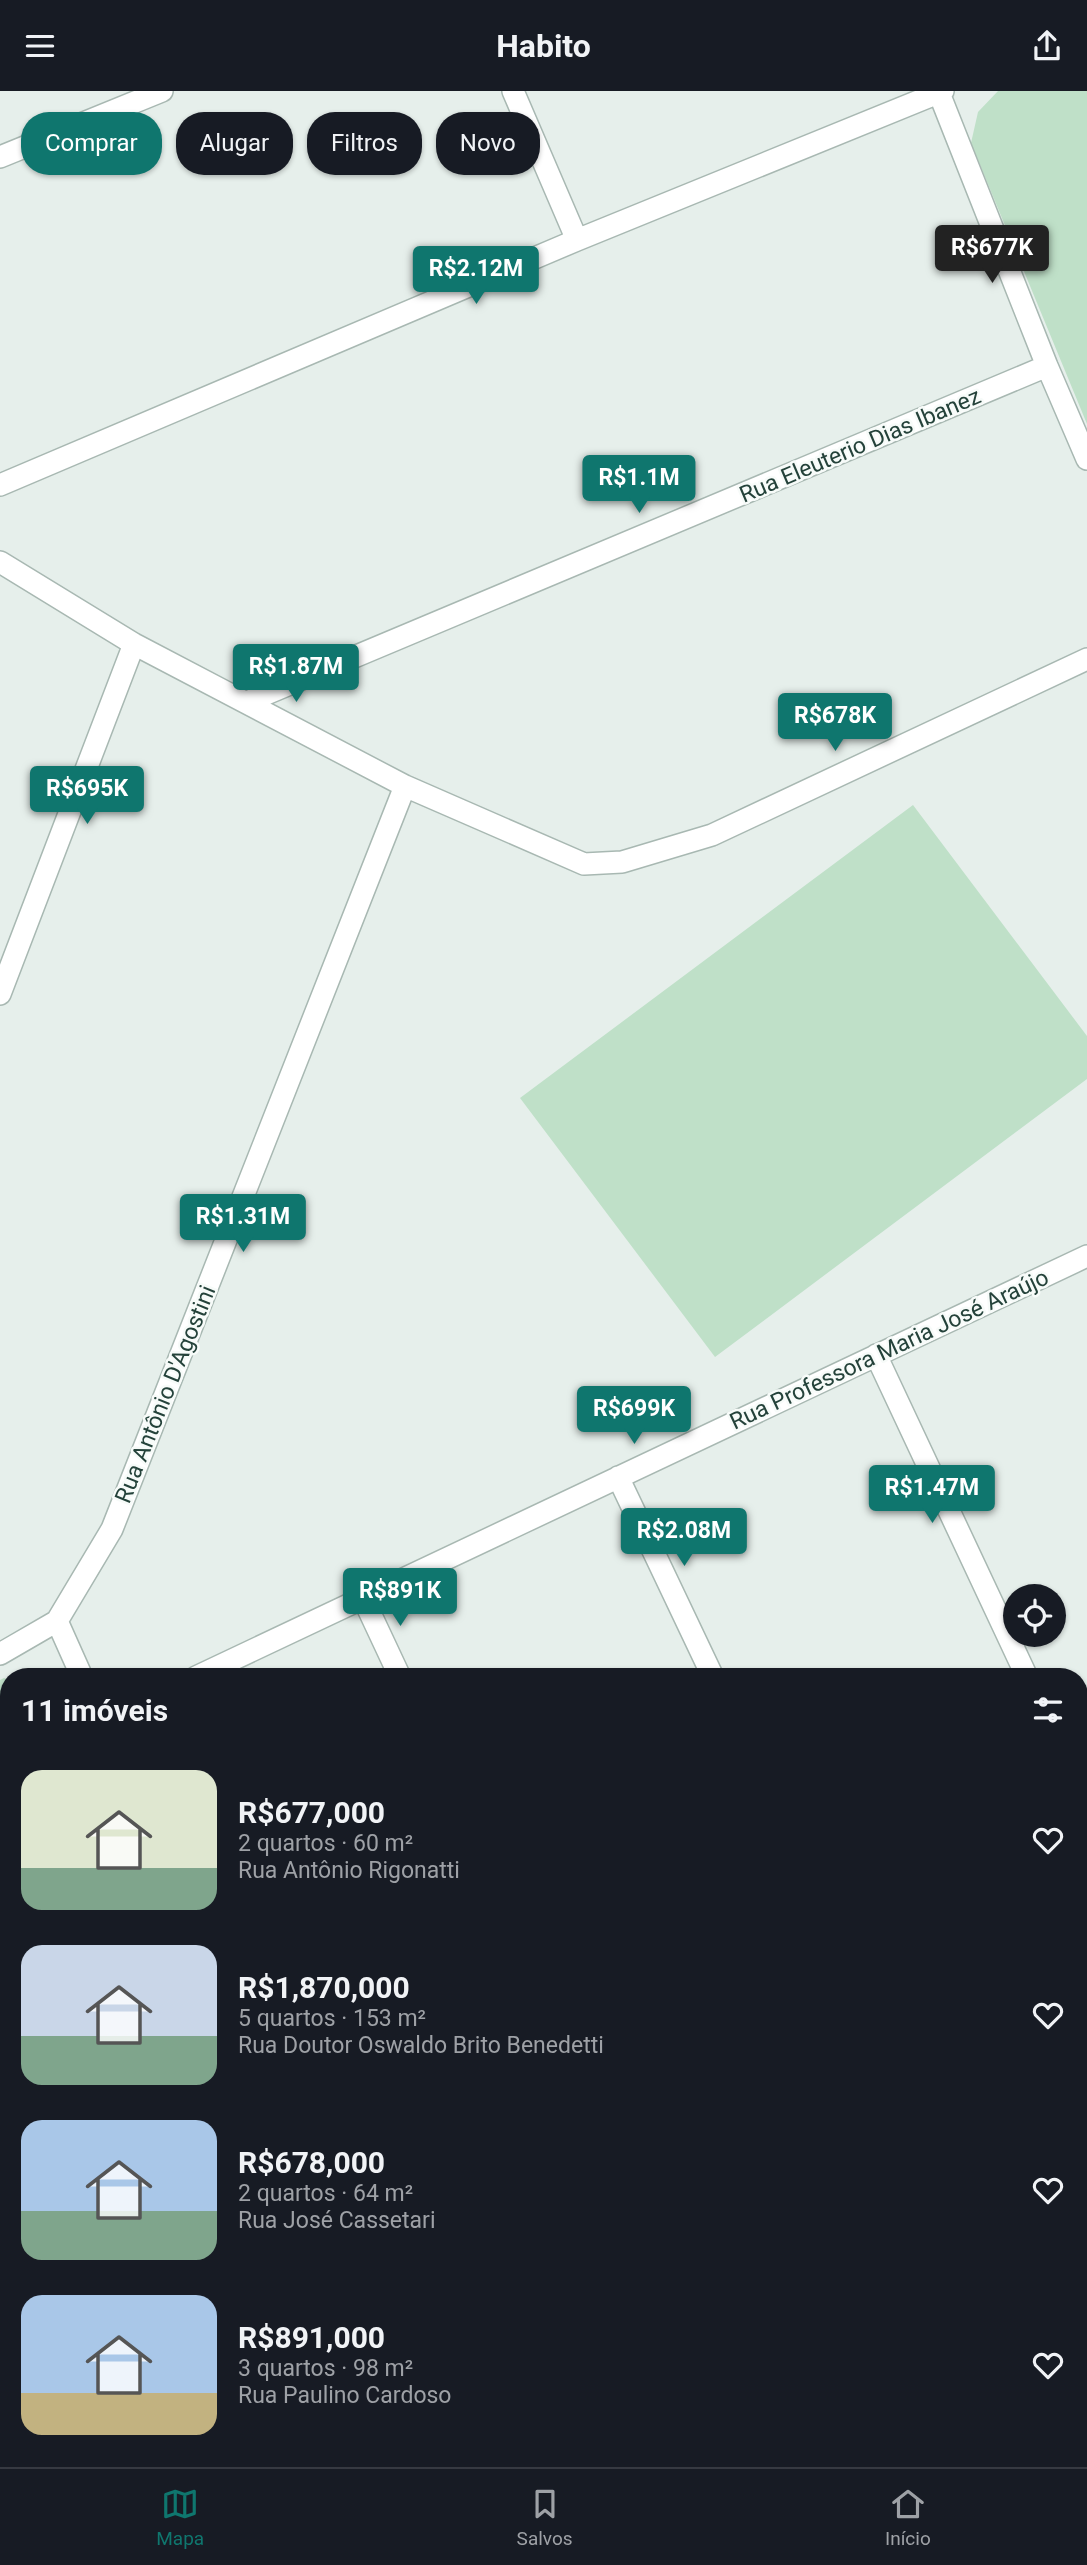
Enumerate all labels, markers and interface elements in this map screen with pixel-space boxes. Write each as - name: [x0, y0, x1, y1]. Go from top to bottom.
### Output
- icon: menu: [21, 27, 59, 65]
- text: Habito: [496, 27, 591, 65]
- icon: share: [1028, 27, 1066, 65]
- chip: Comprar: [21, 112, 162, 175]
- chip: Alugar: [176, 112, 293, 175]
- chip: Filtros: [307, 112, 422, 175]
- chip: Novo: [436, 112, 540, 175]
- pin: R$677K: [935, 225, 1049, 285]
- text: R$677K: [951, 234, 1033, 261]
- pin: R$2.12M: [411, 247, 541, 306]
- text: R$2.12M: [429, 255, 523, 282]
- street label: Rua Eleuterio Dias Ibanez: [736, 382, 985, 509]
- pin: R$1.1M: [582, 455, 696, 515]
- text: R$1.1M: [598, 464, 680, 491]
- pin: R$1.87M: [231, 645, 361, 704]
- text: R$1.87M: [249, 653, 343, 680]
- pin: R$678K: [778, 693, 892, 753]
- text: R$678K: [794, 702, 876, 729]
- pin: R$695K: [30, 767, 144, 826]
- text: R$695K: [46, 775, 128, 802]
- pin: R$1.31M: [178, 1195, 308, 1254]
- text: R$1.31M: [196, 1203, 290, 1230]
- street label: Rua Professora Maria José Araújo: [726, 1264, 1053, 1435]
- street label: Rua Antônio D'Agostini: [109, 1281, 222, 1507]
- pin: R$699K: [577, 1387, 691, 1446]
- text: R$699K: [593, 1395, 675, 1422]
- pin: R$1.47M: [867, 1465, 997, 1525]
- text: R$1.47M: [885, 1474, 979, 1501]
- pin: R$2.08M: [619, 1509, 749, 1568]
- text: R$2.08M: [637, 1517, 731, 1544]
- pin: R$891K: [343, 1569, 457, 1628]
- text: R$891K: [359, 1577, 441, 1604]
- map controls: [1003, 1584, 1066, 1647]
- button: locate: [1003, 1584, 1066, 1647]
- icon: filters: [1029, 1691, 1067, 1729]
- text: 11 imóveis: [21, 1693, 168, 1728]
- text: R$677,000: [238, 1795, 385, 1830]
- icon: home: [77, 1798, 161, 1882]
- icon: heart: [1029, 1821, 1067, 1859]
- text: 2 quartos · 60 m²: [238, 1830, 413, 1857]
- text: Rua Antônio Rigonatti: [238, 1857, 460, 1884]
- text: R$1,870,000: [238, 1970, 410, 2005]
- icon: home: [77, 1973, 161, 2057]
- icon: heart: [1029, 1996, 1067, 2034]
- text: 5 quartos · 153 m²: [238, 2005, 426, 2032]
- text: Rua Doutor Oswaldo Brito Benedetti: [238, 2032, 604, 2059]
- text: R$678,000: [238, 2145, 385, 2180]
- icon: home: [77, 2148, 161, 2232]
- icon: heart: [1029, 2171, 1067, 2209]
- text: 2 quartos · 64 m²: [238, 2180, 413, 2207]
- text: Rua José Cassetari: [238, 2207, 436, 2234]
- text: R$891,000: [238, 2320, 385, 2355]
- icon: home: [77, 2323, 161, 2407]
- icon: heart: [1029, 2346, 1067, 2384]
- text: 3 quartos · 98 m²: [238, 2355, 413, 2382]
- text: Rua Paulino Cardoso: [238, 2382, 452, 2409]
- tab: Mapa: [156, 2485, 204, 2550]
- tab: Salvos: [517, 2485, 573, 2550]
- tab: Início: [885, 2485, 931, 2550]

